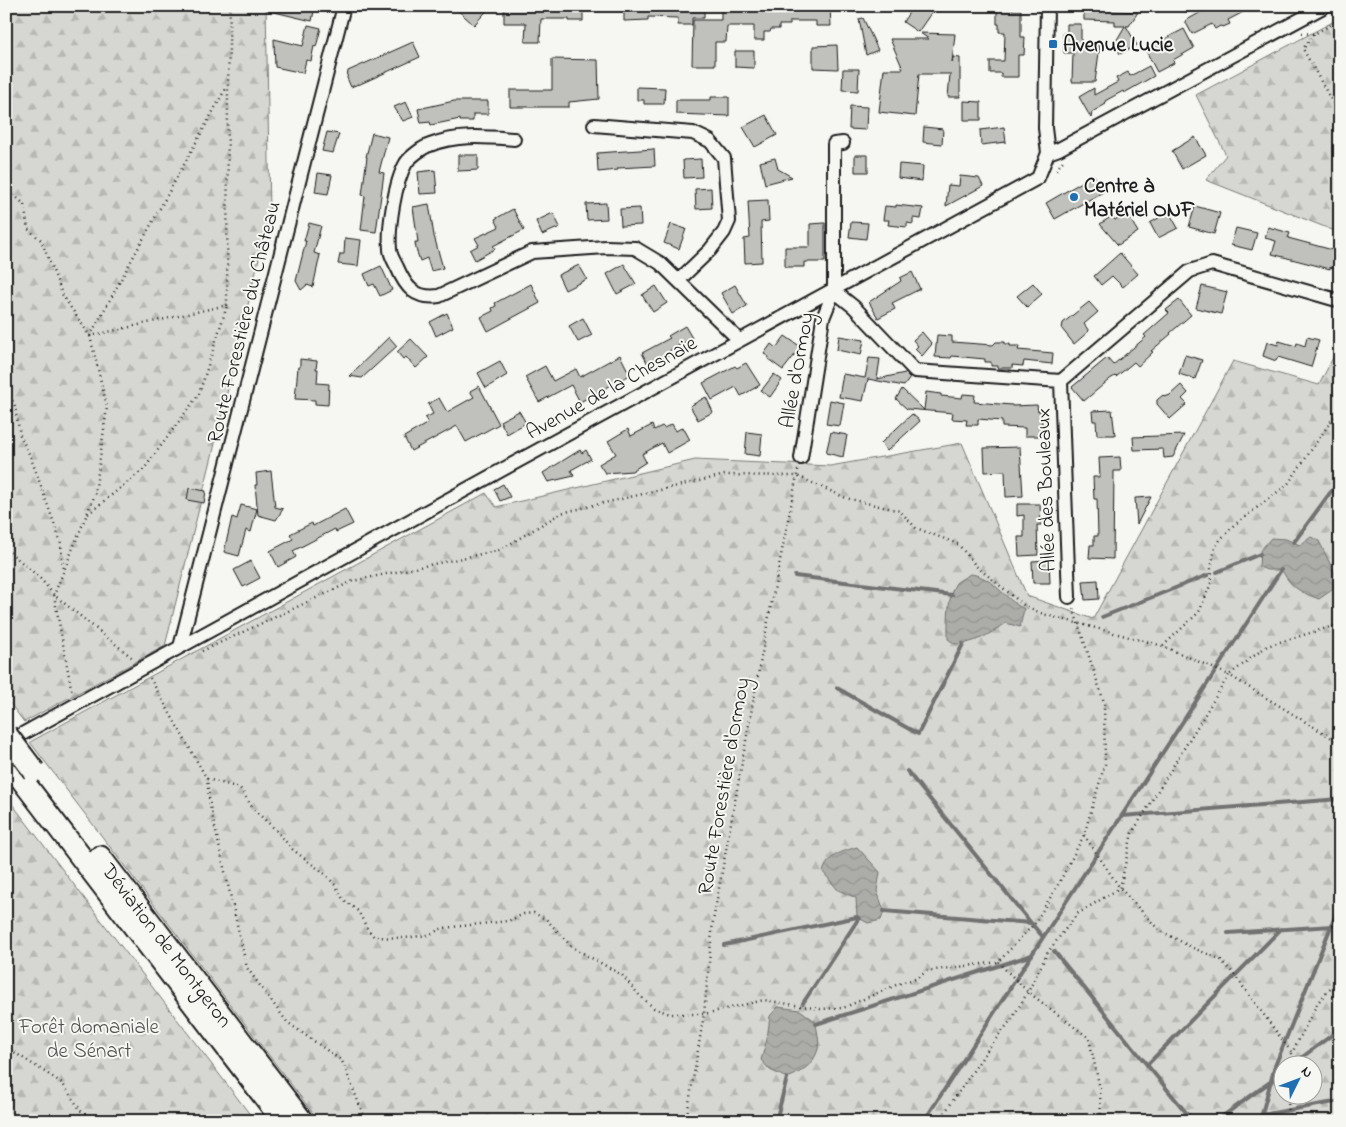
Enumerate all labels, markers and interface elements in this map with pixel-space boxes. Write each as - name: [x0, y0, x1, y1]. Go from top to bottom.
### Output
- place label: Avenue Lucie: [1063, 31, 1174, 61]
- marker: Avenue Lucie: [1047, 38, 1059, 50]
- place label: Centre à Matériel ONF: [1084, 172, 1195, 226]
- marker: Centre à Matériel ONF: [1068, 191, 1080, 203]
- street label: Route Forestière du Château: [200, 198, 290, 447]
- street label: Allée d'Ormoy: [773, 310, 825, 431]
- street label: Avenue de la Chesnaie: [521, 329, 703, 448]
- street label: Allée des Bouleaux: [1029, 408, 1065, 572]
- street label: Route Forestière d'Ormoy: [691, 675, 761, 898]
- street label: Déviation de Montgeron: [93, 857, 238, 1035]
- park label: Forêt domaniale de Sénart: [18, 1013, 159, 1067]
- north arrow: [1274, 1054, 1324, 1104]
- text: N: [1296, 1062, 1318, 1083]

